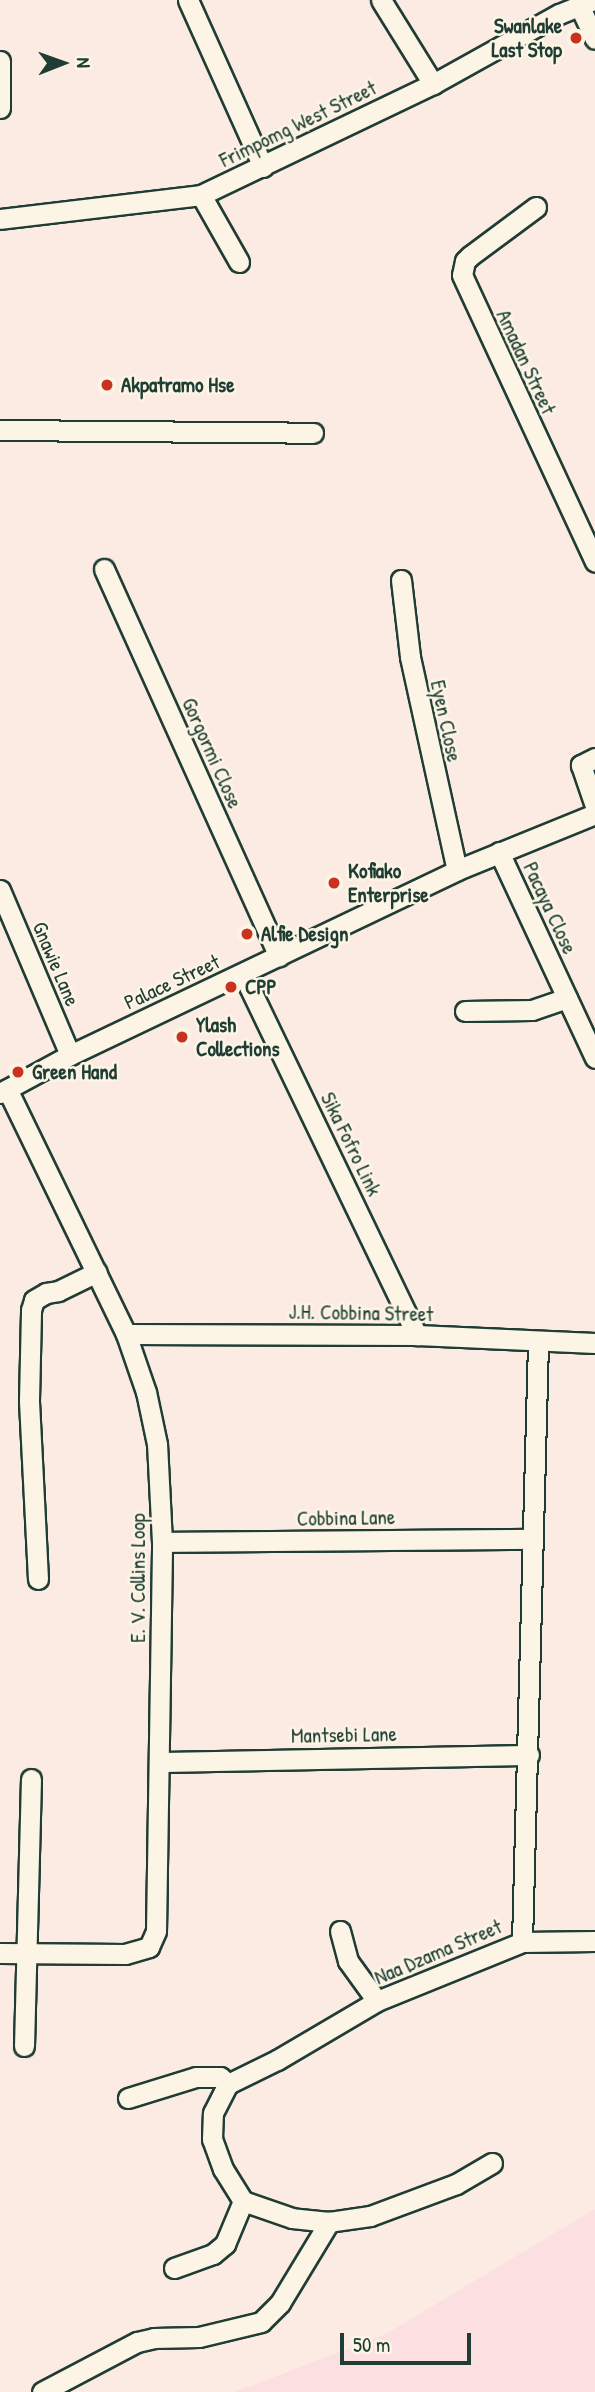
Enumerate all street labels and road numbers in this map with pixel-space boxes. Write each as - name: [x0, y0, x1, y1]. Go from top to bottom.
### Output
- street label: Frimpomg West Street: [216, 75, 380, 173]
- street label: Amadan Street: [491, 306, 561, 418]
- street label: Eyen Close: [425, 678, 467, 764]
- street label: Gorgormi Close: [176, 694, 248, 812]
- street label: Pacaya Close: [518, 858, 582, 958]
- street label: Gnawie Lane: [27, 918, 85, 1010]
- street label: Palace Street: [120, 949, 224, 1015]
- street label: Sika Fofro Link: [315, 1088, 387, 1200]
- street label: J.H. Cobbina Street: [288, 1299, 434, 1327]
- street label: Cobbina Lane: [297, 1505, 395, 1531]
- street label: E. V. Collins Loop: [125, 1513, 151, 1643]
- street label: Mantsebi Lane: [291, 1721, 397, 1749]
- street label: Naa Dzama Street: [371, 1914, 505, 1990]

